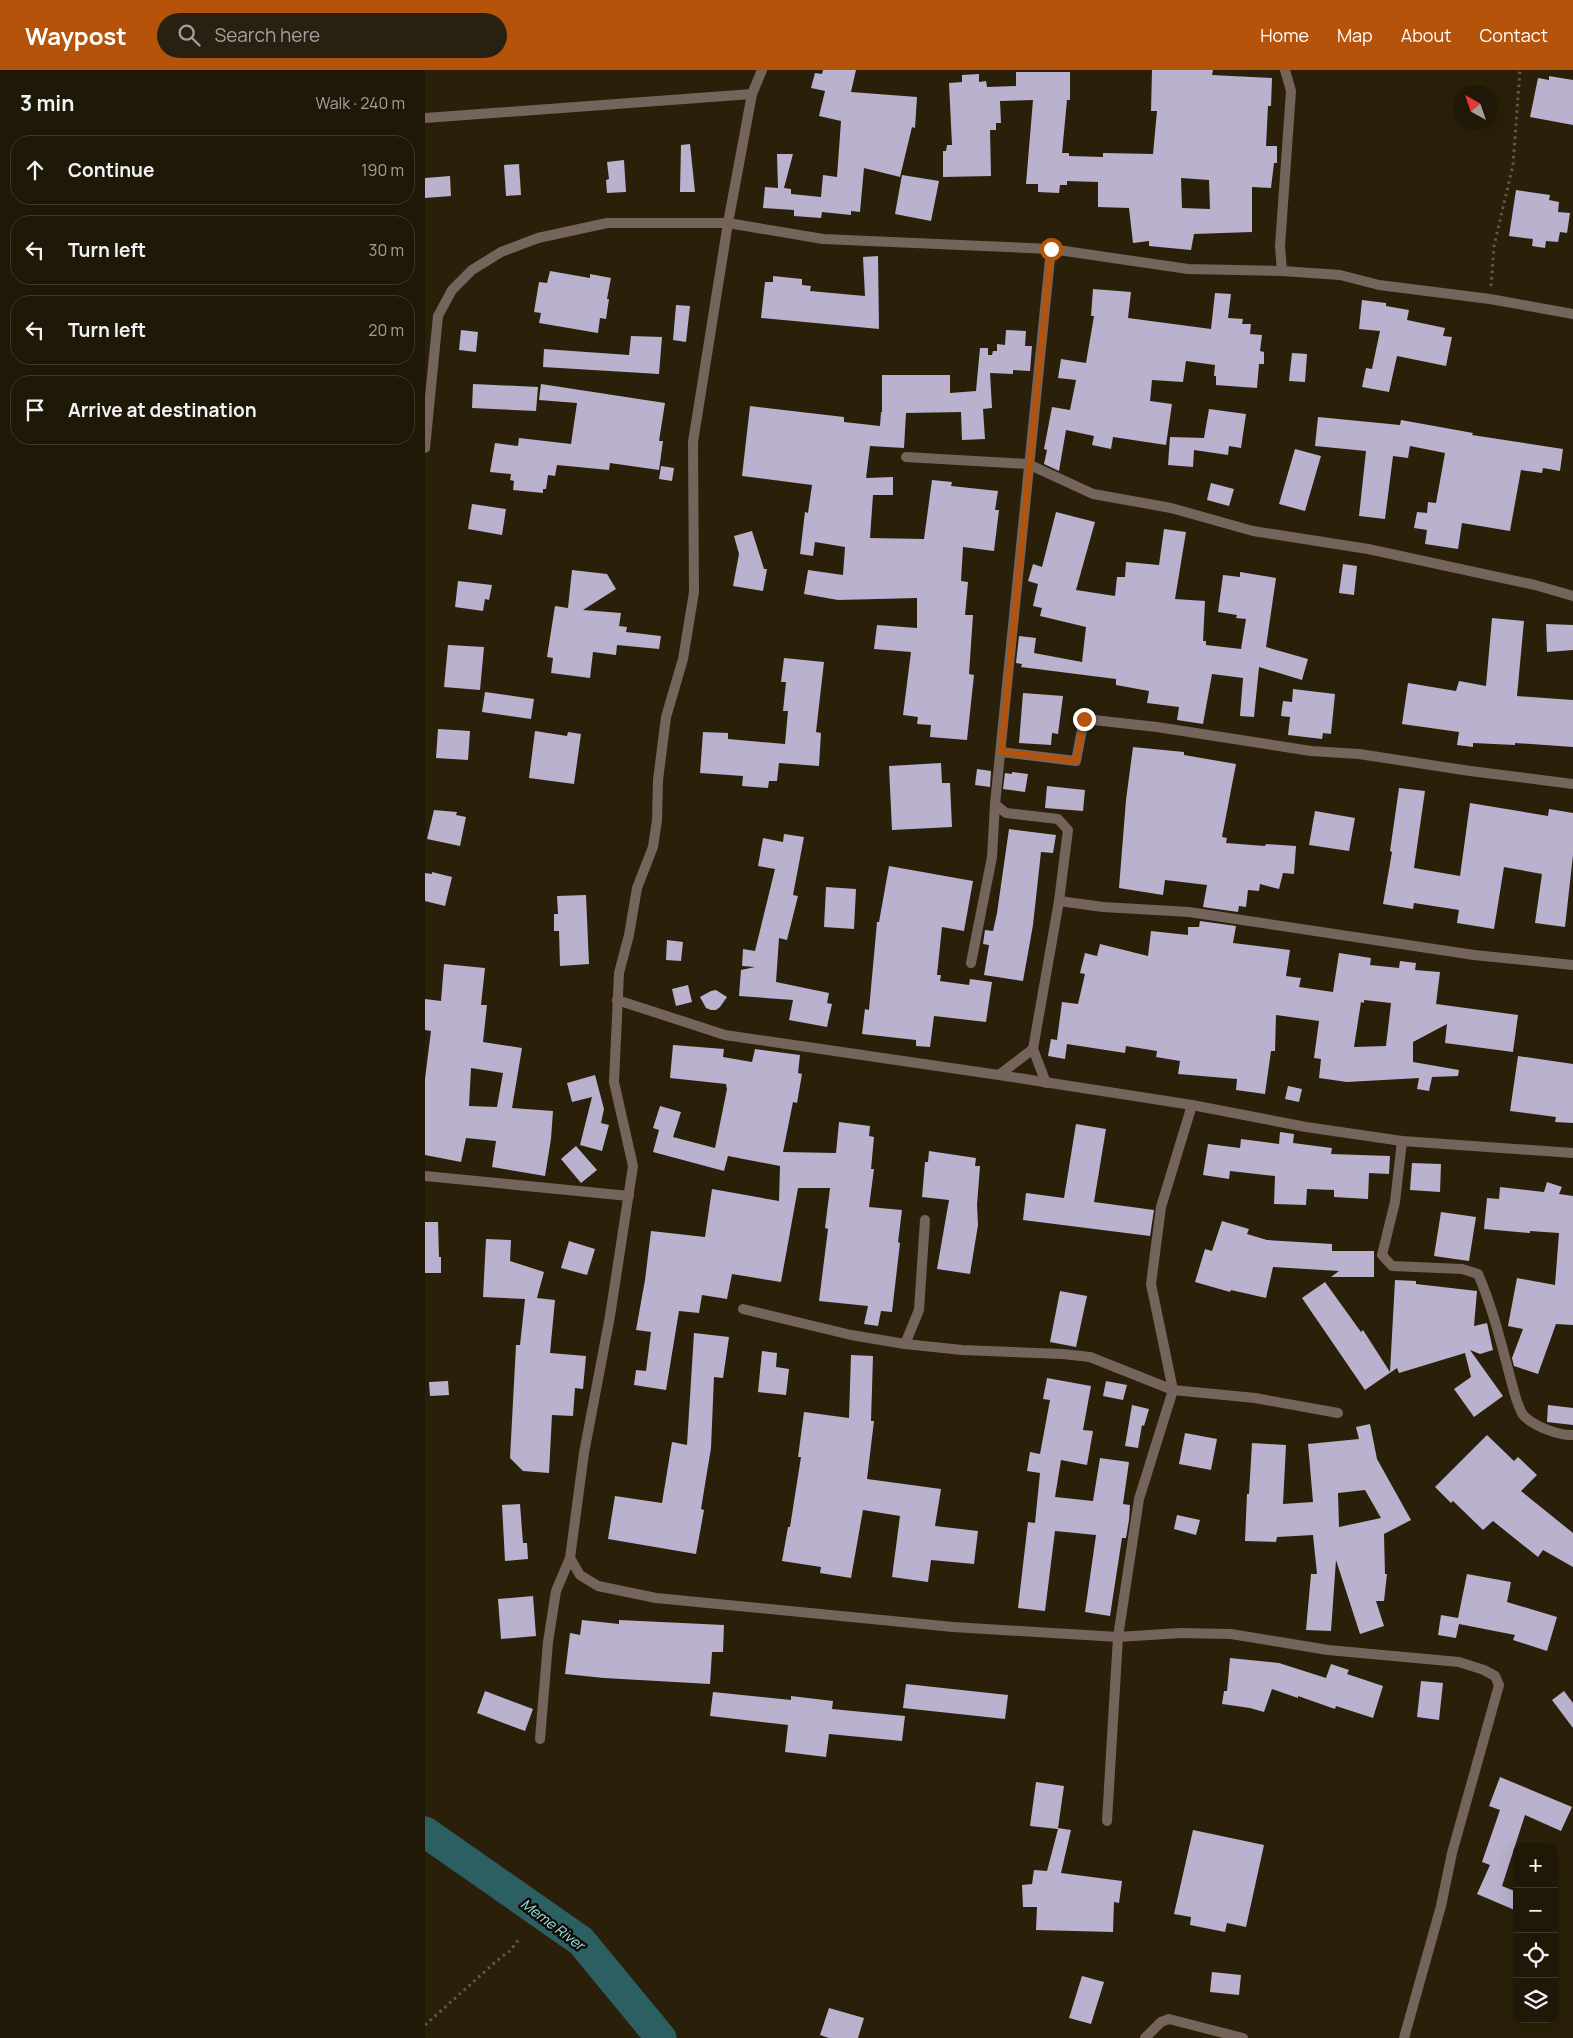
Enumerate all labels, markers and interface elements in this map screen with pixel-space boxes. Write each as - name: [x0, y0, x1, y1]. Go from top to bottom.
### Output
- search box: [157, 13, 507, 58]
- text: Waypost: [25, 19, 127, 52]
- icon: search: [175, 21, 203, 49]
- text: Search here: [215, 22, 320, 48]
- text: Home: [1260, 23, 1309, 47]
- text: Map: [1337, 23, 1373, 47]
- text: About: [1401, 23, 1451, 47]
- text: Contact: [1479, 23, 1548, 47]
- north arrow: [1453, 85, 1498, 130]
- text: 3 min: [20, 89, 74, 117]
- text: Walk · 240 m: [315, 92, 405, 114]
- icon: ahead: [21, 156, 49, 184]
- text: Continue: [68, 157, 154, 183]
- text: 190 m: [361, 159, 404, 181]
- icon: left: [21, 236, 49, 264]
- text: Turn left: [68, 237, 146, 263]
- route start: [1040, 238, 1063, 261]
- text: 30 m: [369, 239, 404, 261]
- icon: left: [21, 316, 49, 344]
- text: Turn left: [68, 317, 146, 343]
- text: 20 m: [368, 319, 404, 341]
- icon: arrive: [21, 396, 49, 424]
- text: Arrive at destination: [68, 397, 257, 423]
- route end: [1073, 708, 1096, 731]
- map controls: [1513, 1843, 1558, 2023]
- button: +: [1513, 1843, 1558, 1888]
- button: −: [1513, 1888, 1558, 1933]
- water label: Meme River: [517, 1894, 590, 1955]
- button: locate: [1513, 1933, 1558, 1978]
- button: layers: [1513, 1978, 1558, 2023]

